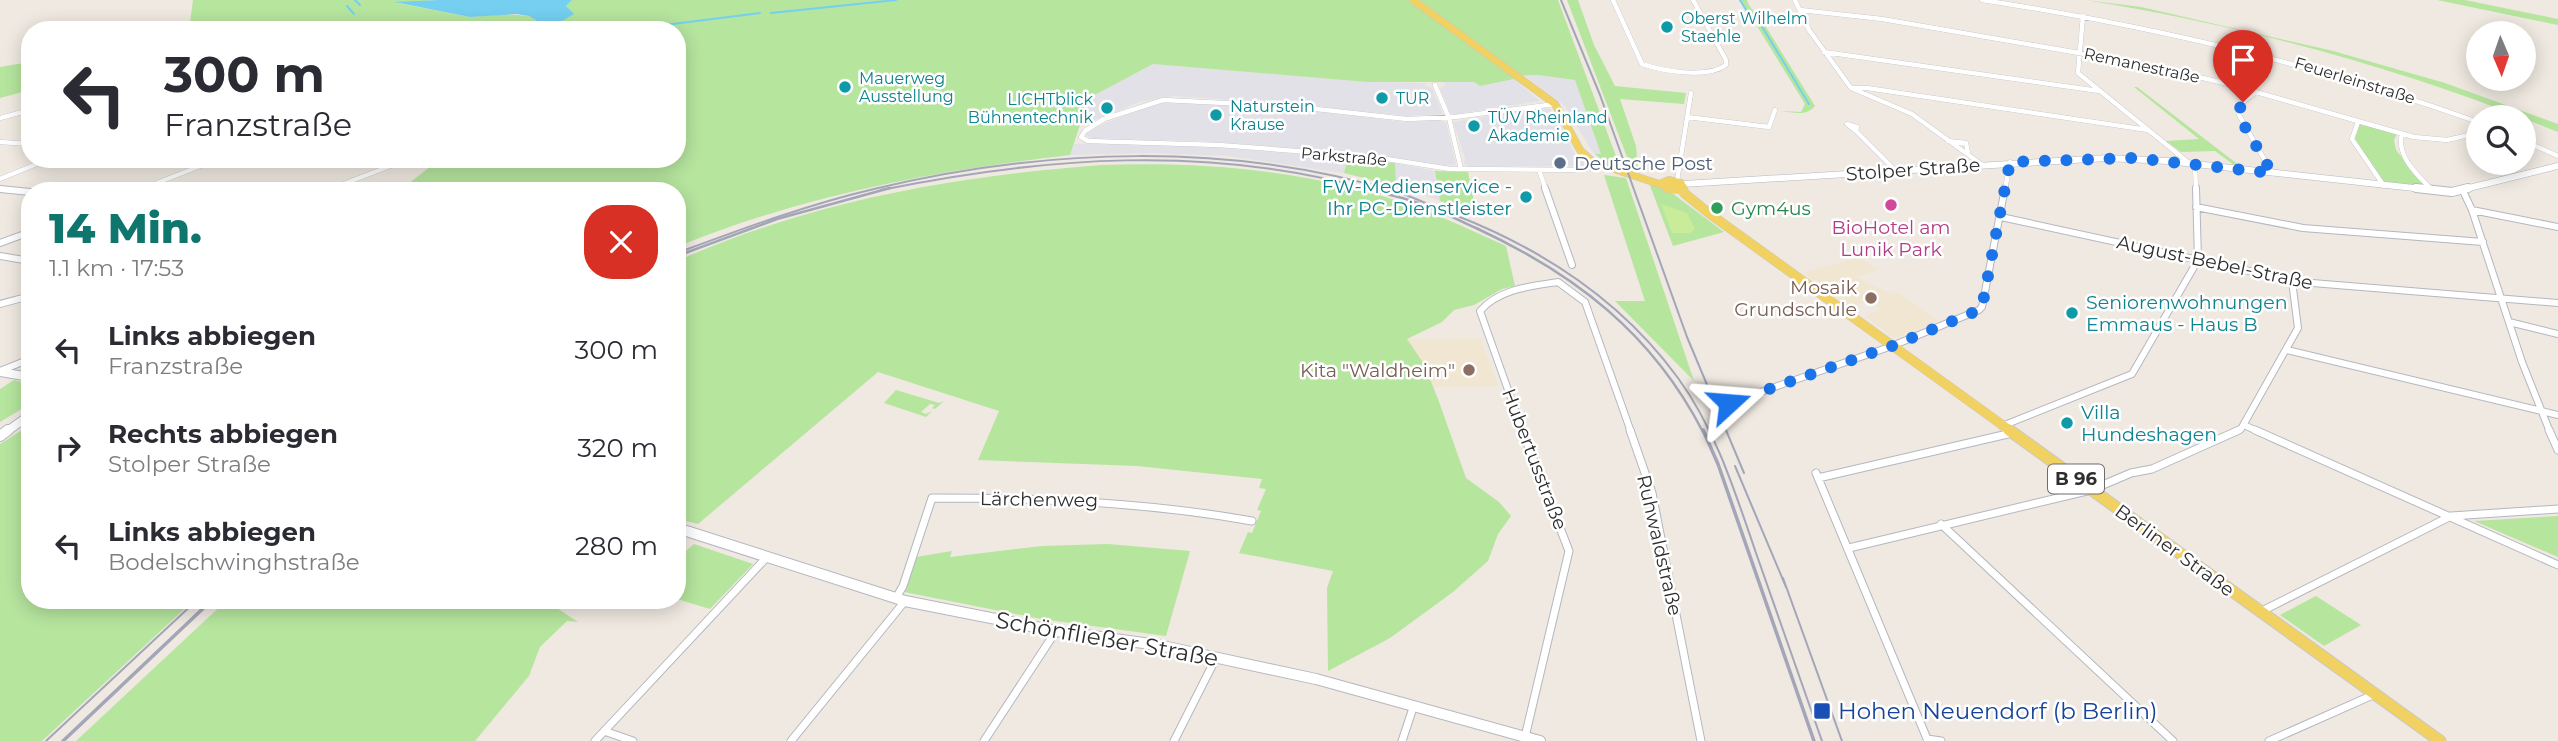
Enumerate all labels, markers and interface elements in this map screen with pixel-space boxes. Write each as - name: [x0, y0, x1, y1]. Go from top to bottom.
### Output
- place label: Oberst Wilhelm Staehle: [1681, 9, 1808, 46]
- marker: Oberst Wilhelm Staehle: [1659, 19, 1675, 35]
- north arrow: [2466, 21, 2536, 91]
- map controls: [2466, 21, 2536, 175]
- pin: [2213, 30, 2273, 102]
- icon: arrive: [2224, 41, 2262, 79]
- street label: Remanestraße: [2082, 44, 2202, 87]
- text: 300 m: [164, 45, 325, 104]
- icon: left: [49, 49, 140, 140]
- street label: Feuerleinstraße: [2292, 53, 2417, 108]
- place label: Mauerweg Ausstellung: [859, 69, 954, 106]
- marker: Mauerweg Ausstellung: [837, 79, 853, 95]
- place label: TUR: [1396, 89, 1429, 108]
- place label: LICHTblick Bühnentechnik: [968, 90, 1093, 127]
- marker: TUR: [1374, 90, 1390, 106]
- place label: Naturstein Krause: [1230, 97, 1315, 134]
- marker: LICHTblick Bühnentechnik: [1099, 100, 1115, 116]
- text: Franzstraße: [164, 105, 352, 144]
- button: search: [2466, 105, 2536, 175]
- marker: Naturstein Krause: [1208, 107, 1224, 123]
- place label: TÜV Rheinland Akademie: [1488, 107, 1608, 145]
- marker: TÜV Rheinland Akademie: [1466, 118, 1482, 134]
- street label: Parkstraße: [1300, 143, 1388, 170]
- place label: Deutsche Post: [1574, 152, 1713, 175]
- street label: Stolper Straße: [1845, 153, 1981, 186]
- marker: Deutsche Post: [1552, 155, 1568, 171]
- place label: FW-Medienservice - Ihr PC-Dienstleister: [1322, 175, 1512, 220]
- marker: FW-Medienservice - Ihr PC-Dienstleister: [1518, 189, 1534, 205]
- place label: Gym4us: [1731, 197, 1811, 220]
- marker: BioHotel am Lunik Park: [1883, 197, 1899, 213]
- marker: Gym4us: [1709, 200, 1725, 216]
- text: 14 Min.: [49, 202, 202, 254]
- button: close: [584, 205, 658, 279]
- place label: BioHotel am Lunik Park: [1832, 216, 1951, 261]
- street label: August-Bebel-Straße: [2115, 230, 2315, 295]
- text: 1.1 km · 17:53: [49, 254, 184, 282]
- place label: Mosaik Grundschule: [1734, 276, 1858, 321]
- marker: Mosaik Grundschule: [1863, 290, 1879, 306]
- place label: Seniorenwohnungen Emmaus - Haus B: [2086, 291, 2288, 336]
- marker: Seniorenwohnungen Emmaus - Haus B: [2064, 305, 2080, 321]
- text: Links abbiegen: [108, 320, 316, 352]
- icon: left: [49, 331, 87, 369]
- text: 300 m: [575, 334, 658, 366]
- text: Franzstraße: [108, 352, 243, 380]
- place label: Kita "Waldheim": [1300, 359, 1455, 382]
- marker: Kita "Waldheim": [1461, 362, 1477, 378]
- position arrow: [1692, 366, 1766, 440]
- street label: Hubertusstraße: [1497, 385, 1572, 533]
- place label: Villa Hundeshagen: [2081, 401, 2217, 446]
- marker: Villa Hundeshagen: [2059, 415, 2075, 431]
- text: Rechts abbiegen: [108, 418, 338, 450]
- icon: right: [49, 429, 87, 467]
- text: 320 m: [577, 432, 658, 464]
- text: Stolper Straße: [108, 450, 271, 478]
- road number: B 96: [2048, 464, 2104, 494]
- street label: Ruhwaldstraße: [1632, 472, 1687, 618]
- street label: Lärchenweg: [980, 487, 1098, 512]
- street label: Berliner Straße: [2110, 499, 2239, 601]
- text: Links abbiegen: [108, 516, 316, 548]
- icon: left: [49, 527, 87, 565]
- text: 280 m: [575, 530, 658, 562]
- text: Bodelschwinghstraße: [108, 548, 360, 576]
- street label: Schönfließer Straße: [993, 606, 1221, 672]
- place label: Hohen Neuendorf (b Berlin): [1838, 697, 2158, 725]
- marker: Hohen Neuendorf (b Berlin): [1812, 701, 1832, 721]

